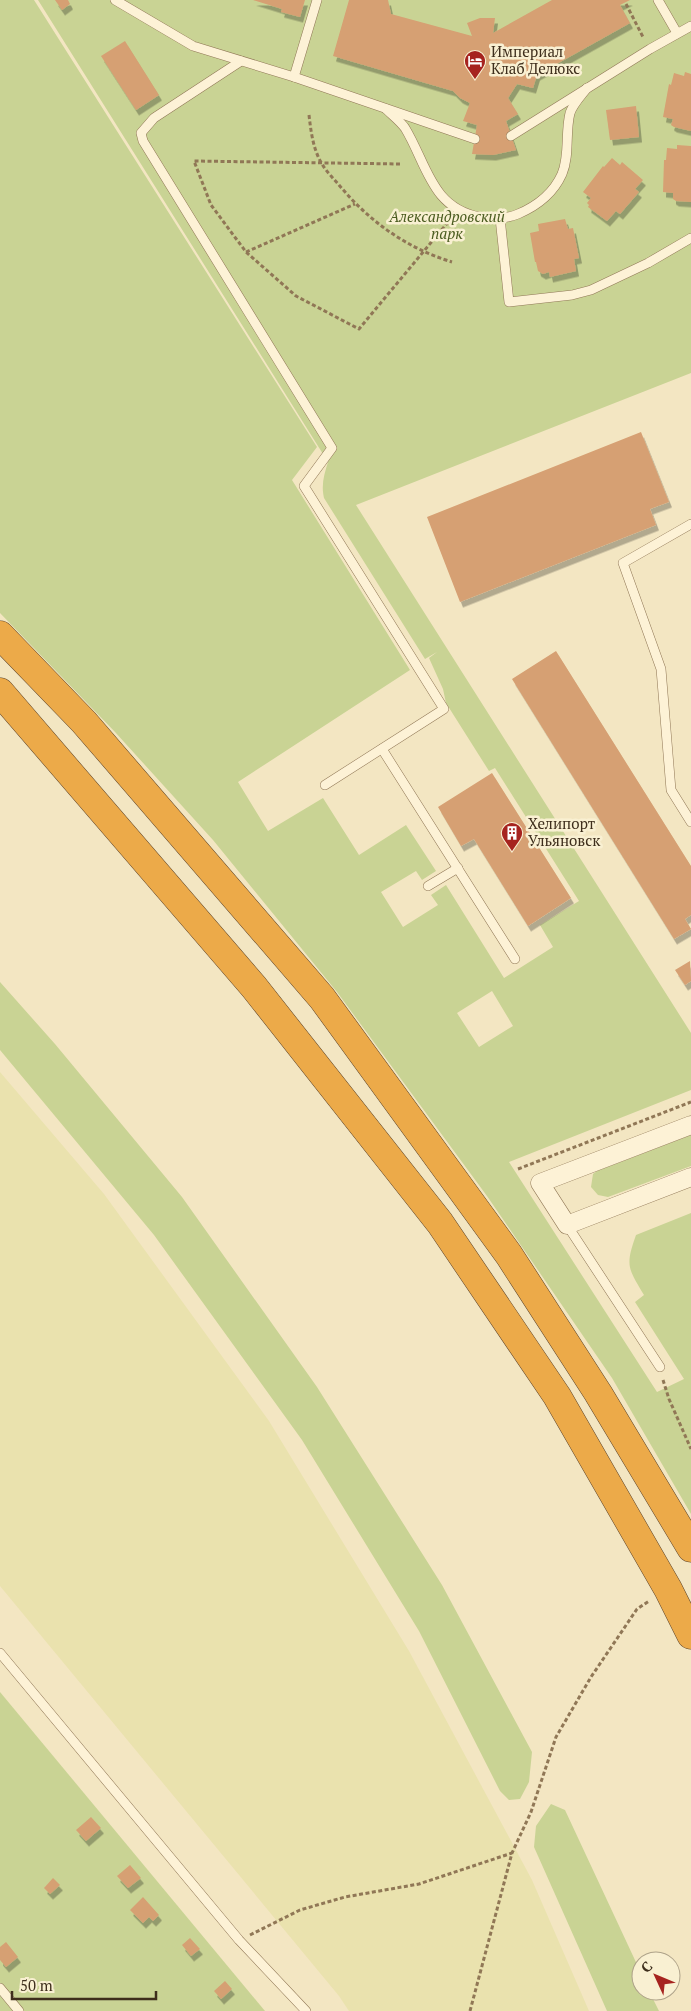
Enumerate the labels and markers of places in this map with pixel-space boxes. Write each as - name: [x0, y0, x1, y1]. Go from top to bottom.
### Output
- place label: Империал Клаб Делюкс: [491, 41, 580, 78]
- hotel icon: Империал Клаб Делюкс: [463, 49, 487, 80]
- place label: Хелипорт Ульяновск: [528, 813, 601, 850]
- building icon: Хелипорт Ульяновск: [500, 821, 524, 852]

